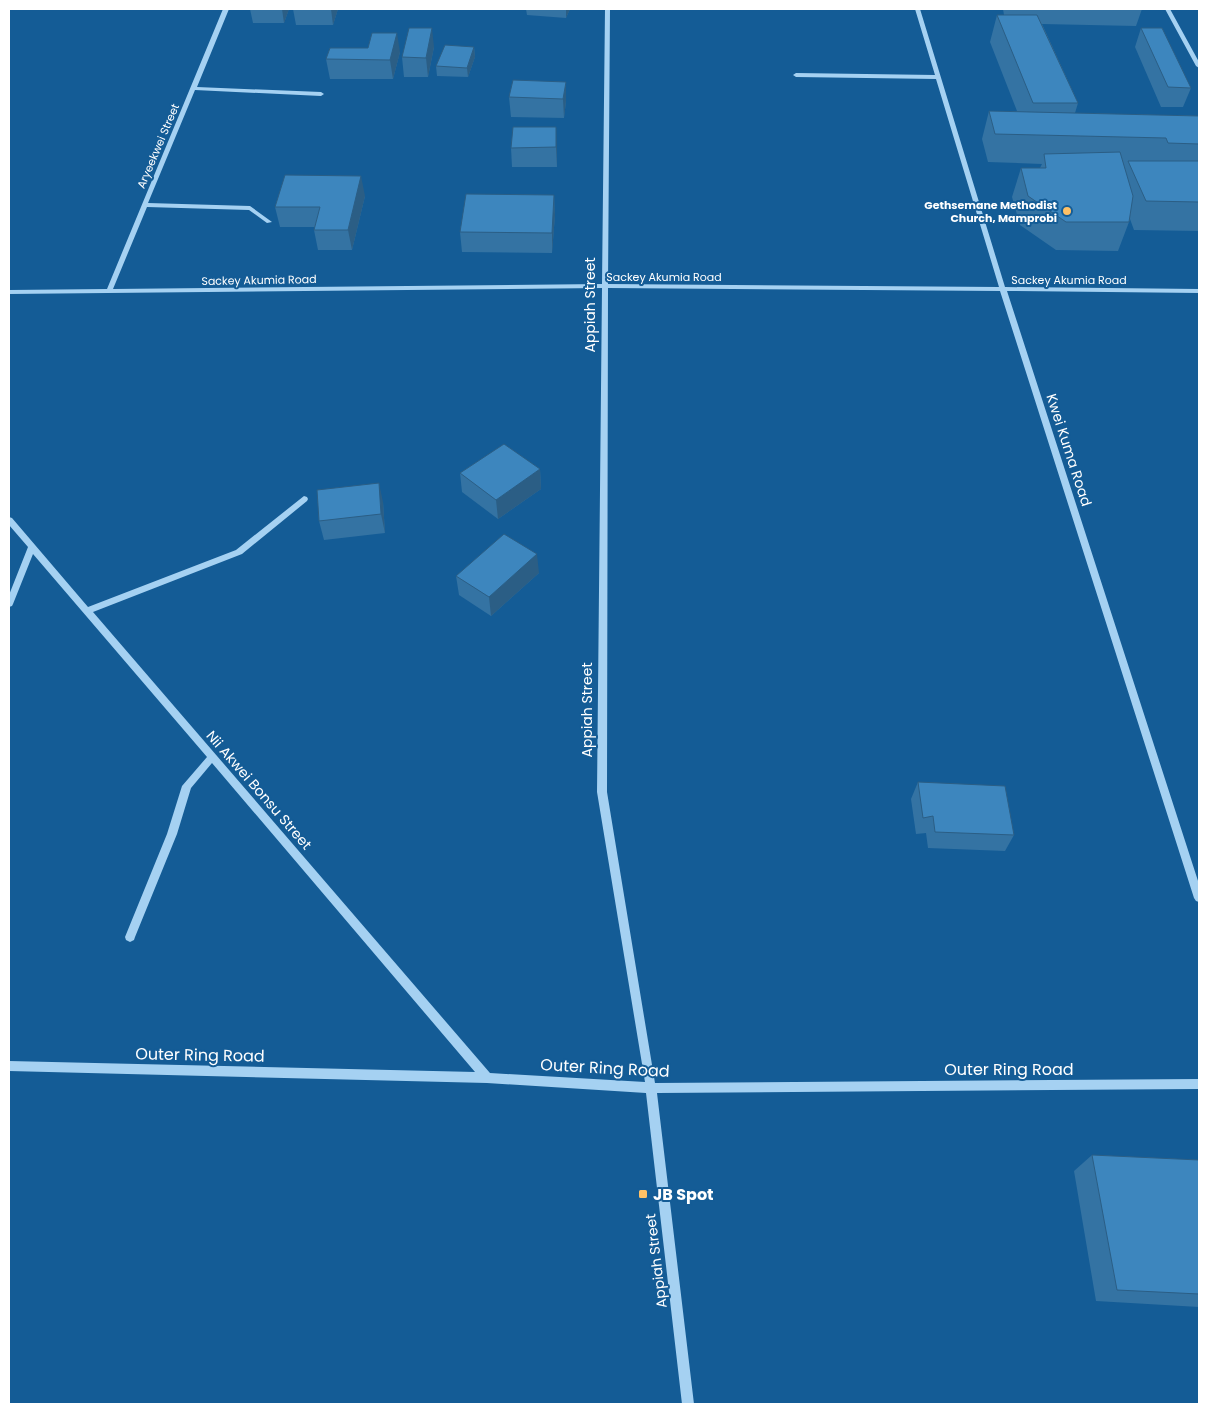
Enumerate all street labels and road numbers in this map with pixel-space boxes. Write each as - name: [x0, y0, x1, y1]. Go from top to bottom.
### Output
- street label: Aryeekwei Street: [133, 101, 183, 191]
- street label: Appiah Street: [580, 258, 600, 352]
- street label: Sackey Akumia Road: [606, 269, 722, 285]
- street label: Sackey Akumia Road: [201, 271, 317, 289]
- street label: Sackey Akumia Road: [1011, 272, 1127, 288]
- street label: Kwei Kuma Road: [1041, 391, 1097, 509]
- street label: Appiah Street: [577, 663, 597, 757]
- street label: Nii Akwei Bonsu Street: [202, 726, 316, 854]
- street label: Outer Ring Road: [135, 1042, 265, 1068]
- street label: Outer Ring Road: [540, 1053, 670, 1083]
- street label: Outer Ring Road: [944, 1058, 1074, 1081]
- street label: Appiah Street: [640, 1213, 672, 1309]

